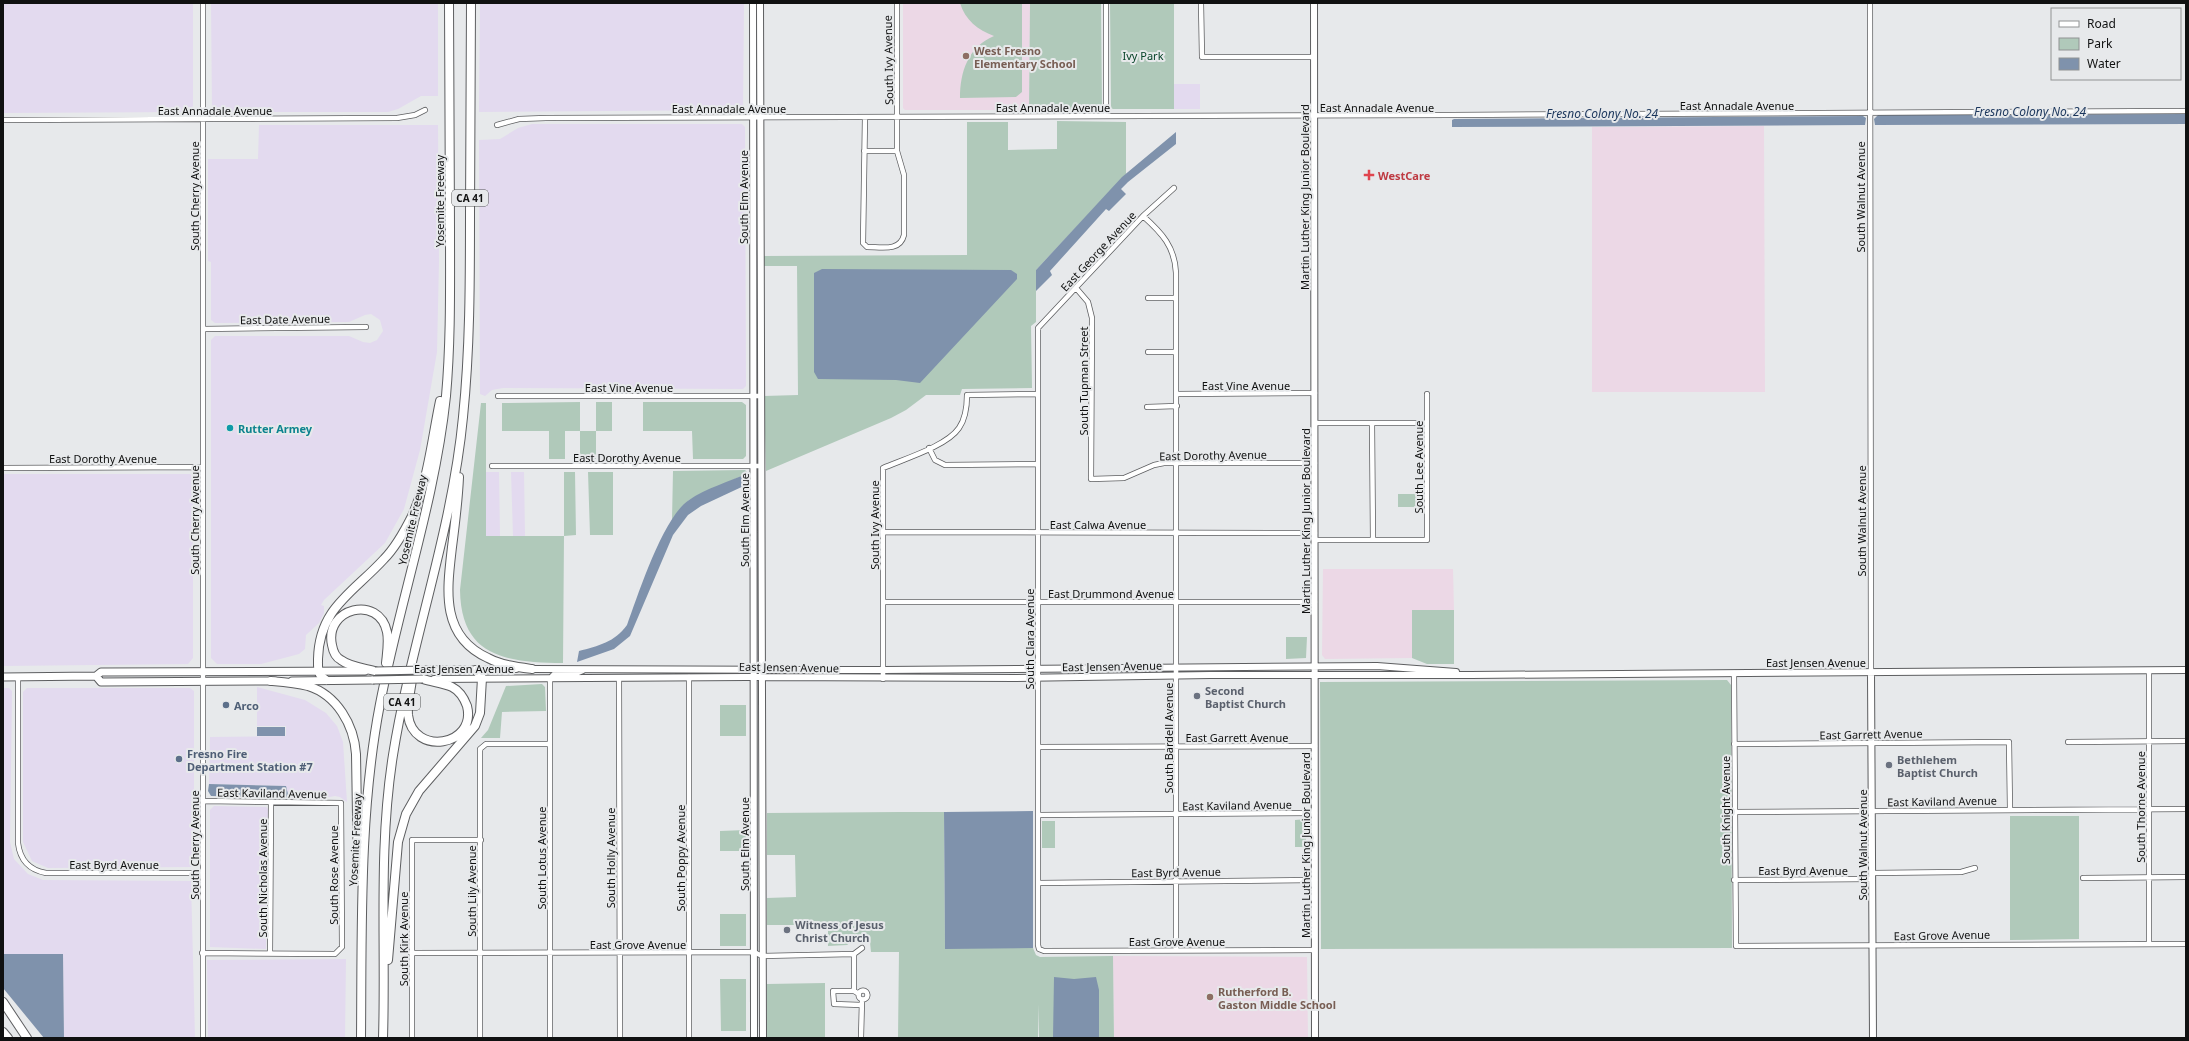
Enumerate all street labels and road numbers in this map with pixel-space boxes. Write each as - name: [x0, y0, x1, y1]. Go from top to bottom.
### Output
- street label: South Ivy Avenue: [880, 15, 896, 105]
- street label: East Annadale Avenue: [1680, 98, 1794, 113]
- street label: East Annadale Avenue: [996, 100, 1110, 115]
- street label: East Annadale Avenue: [1320, 100, 1434, 115]
- street label: East Annadale Avenue: [672, 101, 786, 116]
- street label: East Annadale Avenue: [158, 103, 272, 118]
- street label: Martin Luther King Junior Boulevard: [1297, 104, 1312, 290]
- street label: South Cherry Avenue: [187, 141, 202, 251]
- street label: South Walnut Avenue: [1853, 141, 1868, 253]
- street label: South Elm Avenue: [736, 150, 751, 244]
- street label: Yosemite Freeway: [432, 154, 447, 247]
- road number: CA 41: [452, 190, 488, 206]
- street label: East George Avenue: [1057, 208, 1139, 294]
- street label: East Date Avenue: [240, 311, 330, 327]
- street label: South Tupman Street: [1076, 326, 1091, 436]
- street label: East Vine Avenue: [1202, 378, 1290, 393]
- street label: East Vine Avenue: [585, 380, 673, 395]
- street label: South Lee Avenue: [1411, 421, 1426, 513]
- street label: Martin Luther King Junior Boulevard: [1298, 428, 1313, 614]
- street label: East Dorothy Avenue: [1159, 447, 1267, 463]
- street label: East Dorothy Avenue: [573, 450, 681, 465]
- street label: East Dorothy Avenue: [49, 451, 157, 466]
- street label: South Cherry Avenue: [187, 465, 202, 575]
- street label: South Walnut Avenue: [1854, 465, 1869, 577]
- street label: Yosemite Freeway: [394, 473, 430, 567]
- street label: South Elm Avenue: [737, 473, 752, 567]
- street label: South Ivy Avenue: [867, 480, 882, 570]
- street label: East Calwa Avenue: [1050, 517, 1146, 532]
- street label: East Drummond Avenue: [1048, 586, 1174, 601]
- street label: South Clara Avenue: [1022, 588, 1037, 690]
- street label: East Jensen Avenue: [1766, 655, 1866, 670]
- street label: East Jensen Avenue: [1062, 658, 1162, 674]
- street label: East Jensen Avenue: [739, 659, 839, 675]
- street label: East Jensen Avenue: [414, 661, 514, 676]
- street label: South Bardell Avenue: [1161, 683, 1176, 793]
- road number: CA 41: [384, 694, 420, 710]
- street label: East Garrett Avenue: [1819, 726, 1923, 742]
- street label: East Garrett Avenue: [1185, 730, 1289, 745]
- street label: South Thorne Avenue: [2133, 751, 2148, 863]
- street label: Martin Luther King Junior Boulevard: [1298, 752, 1313, 938]
- street label: South Knight Avenue: [1718, 756, 1733, 864]
- street label: East Kaviland Avenue: [217, 785, 327, 801]
- street label: South Walnut Avenue: [1855, 789, 1870, 901]
- street label: South Cherry Avenue: [187, 790, 202, 900]
- street label: Yosemite Freeway: [345, 793, 365, 887]
- street label: East Kaviland Avenue: [1887, 793, 1997, 809]
- street label: South Elm Avenue: [737, 797, 752, 891]
- street label: East Kaviland Avenue: [1182, 797, 1292, 813]
- street label: South Poppy Avenue: [673, 805, 688, 911]
- street label: South Lotus Avenue: [534, 806, 549, 910]
- street label: South Holly Avenue: [603, 808, 618, 908]
- street label: South Nicholas Avenue: [255, 819, 270, 937]
- street label: South Rose Avenue: [326, 825, 341, 925]
- street label: South Lily Avenue: [464, 845, 479, 937]
- street label: East Byrd Avenue: [69, 857, 159, 872]
- street label: East Byrd Avenue: [1758, 863, 1848, 878]
- street label: East Byrd Avenue: [1131, 864, 1221, 880]
- street label: South Kirk Avenue: [396, 892, 411, 986]
- street label: East Grove Avenue: [1894, 927, 1990, 943]
- street label: East Grove Avenue: [1129, 934, 1225, 949]
- street label: East Grove Avenue: [590, 937, 686, 952]

